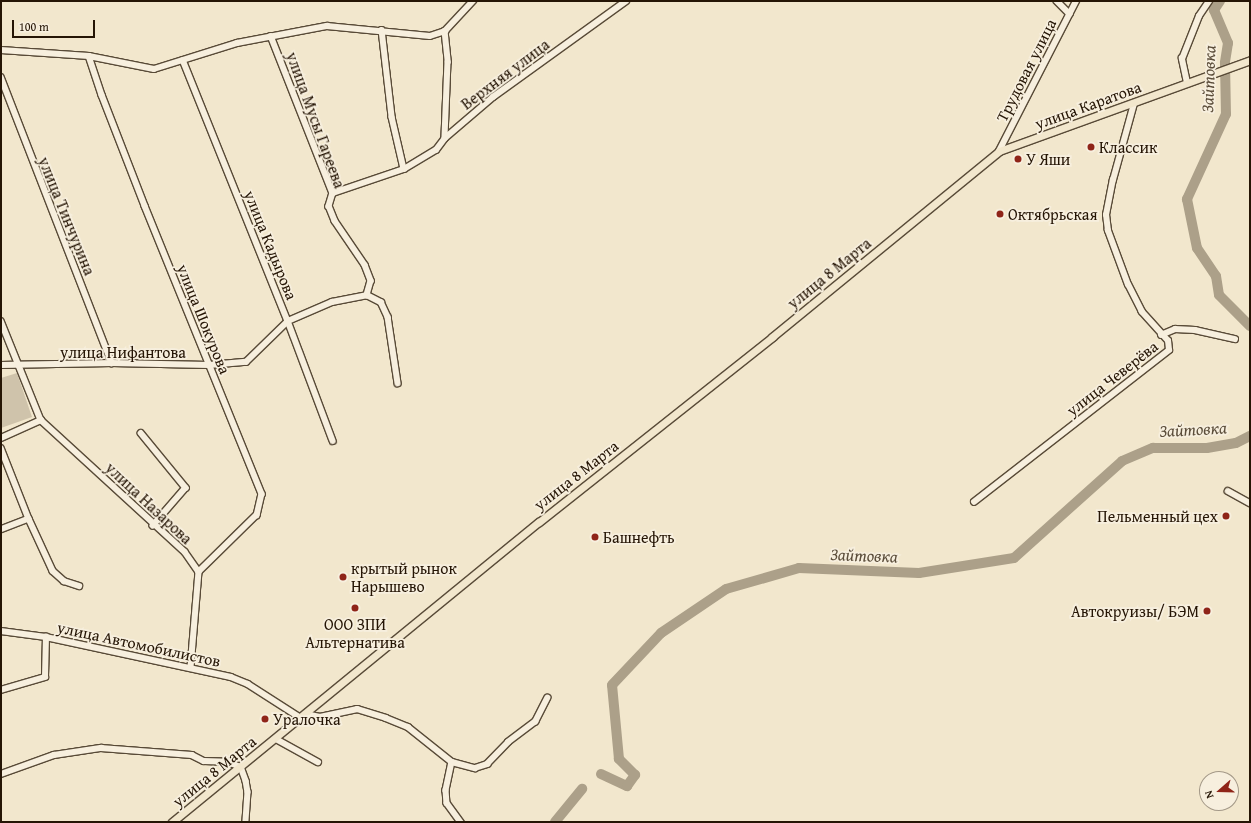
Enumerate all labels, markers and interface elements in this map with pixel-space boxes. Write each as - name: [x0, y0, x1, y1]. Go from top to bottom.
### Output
- scale bar: [14, 12, 97, 38]
- street label: Трудовая улица: [992, 15, 1060, 125]
- text: 100 m: [19, 18, 49, 35]
- street label: Верхняя улица: [457, 35, 553, 113]
- water label: Зайтовка: [1197, 45, 1219, 113]
- street label: улица Мусы Гареева: [282, 49, 350, 191]
- street label: улица Каратова: [1032, 77, 1144, 133]
- place label: Классик: [1099, 137, 1157, 157]
- marker: Классик: [1086, 142, 1096, 152]
- place label: У Яши: [1026, 149, 1070, 169]
- street label: улица Тинчурина: [34, 154, 100, 278]
- marker: У Яши: [1013, 154, 1023, 164]
- street label: улица Кадырова: [240, 188, 302, 302]
- place label: Октябрьская: [1008, 204, 1097, 224]
- marker: Октябрьская: [995, 209, 1005, 219]
- street label: улица 8 Марта: [783, 233, 875, 313]
- street label: улица Шокурова: [173, 261, 235, 377]
- street label: улица Чеверёва: [1062, 336, 1162, 420]
- street label: улица Нифантова: [60, 342, 186, 362]
- water label: Зайтовка: [1159, 417, 1227, 441]
- street label: улица 8 Марта: [530, 436, 622, 514]
- street label: улица Назарова: [102, 458, 196, 548]
- place label: Пельменный цех: [1097, 506, 1218, 526]
- marker: Пельменный цех: [1221, 511, 1231, 521]
- place label: Башнефть: [603, 527, 675, 547]
- marker: Башнефть: [590, 532, 600, 542]
- water label: Зайтовка: [830, 544, 898, 566]
- place label: крытый рынок Нарышево: [351, 558, 457, 596]
- marker: крытый рынок Нарышево: [338, 572, 348, 582]
- place label: Автокруизы/ БЭМ: [1071, 601, 1199, 621]
- marker: ООО ЗПИ Альтернатива: [350, 603, 360, 613]
- marker: Автокруизы/ БЭМ: [1202, 606, 1212, 616]
- place label: ООО ЗПИ Альтернатива: [305, 614, 405, 652]
- street label: улица Автомобилистов: [56, 617, 222, 671]
- place label: Уралочка: [273, 709, 341, 729]
- marker: Уралочка: [260, 714, 270, 724]
- street label: улица 8 Марта: [168, 731, 260, 811]
- north arrow: [1199, 771, 1239, 811]
- text: N: [1200, 789, 1217, 801]

